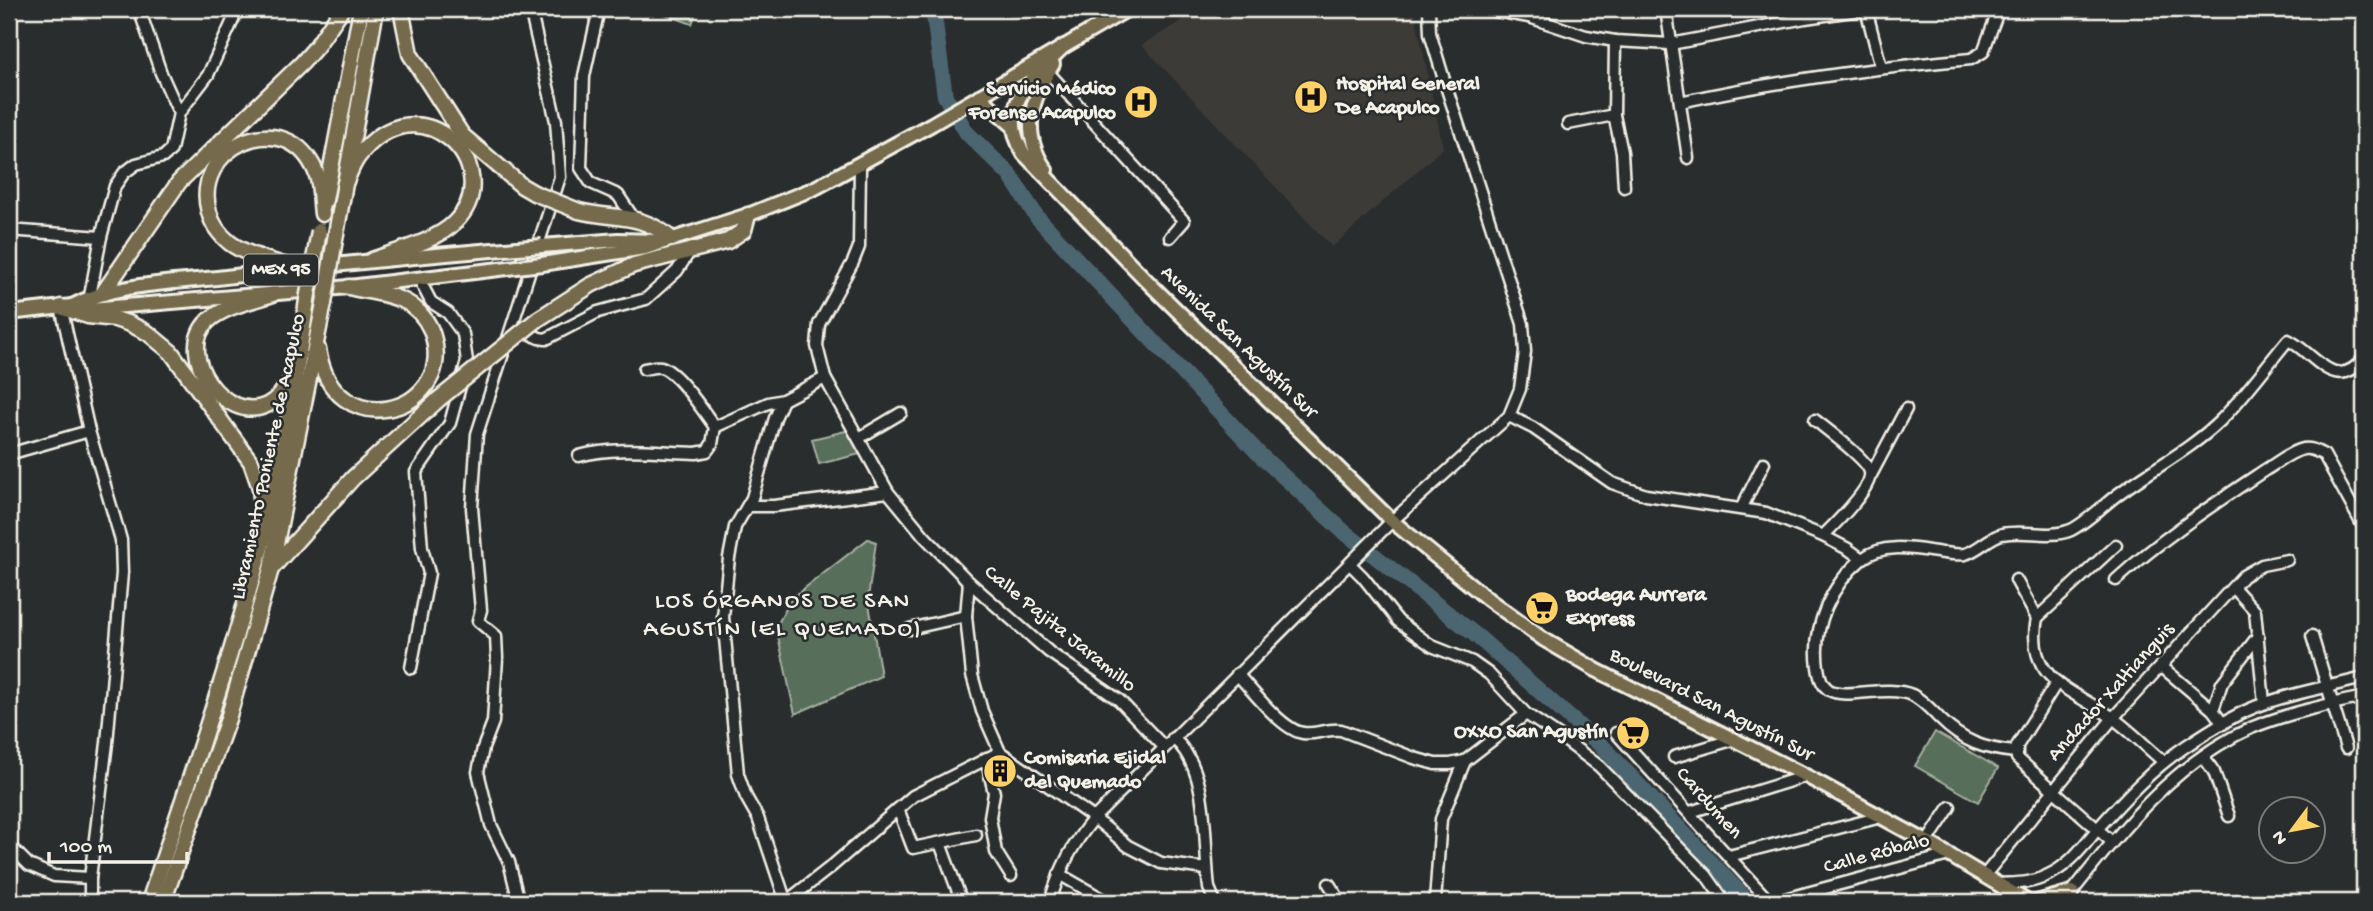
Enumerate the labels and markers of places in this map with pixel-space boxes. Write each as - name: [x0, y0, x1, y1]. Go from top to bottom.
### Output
- place label: Hospital General De Acapulco: [1334, 73, 1480, 122]
- place label: Servicio Médico Forense Acapulco: [968, 78, 1116, 127]
- hospital icon: Hospital General De Acapulco: [1292, 78, 1330, 116]
- hospital icon: Servicio Médico Forense Acapulco: [1122, 83, 1160, 121]
- place label: Bodega Aurrera Express: [1565, 584, 1708, 633]
- supermarket icon: Bodega Aurrera Express: [1523, 589, 1561, 627]
- supermarket icon: OXXO San Agustín: [1614, 714, 1652, 752]
- place label: OXXO San Agustín: [1454, 721, 1609, 746]
- place label: Comisaria Ejidal del Quemado: [1023, 747, 1166, 796]
- building icon: Comisaria Ejidal del Quemado: [981, 752, 1019, 790]

